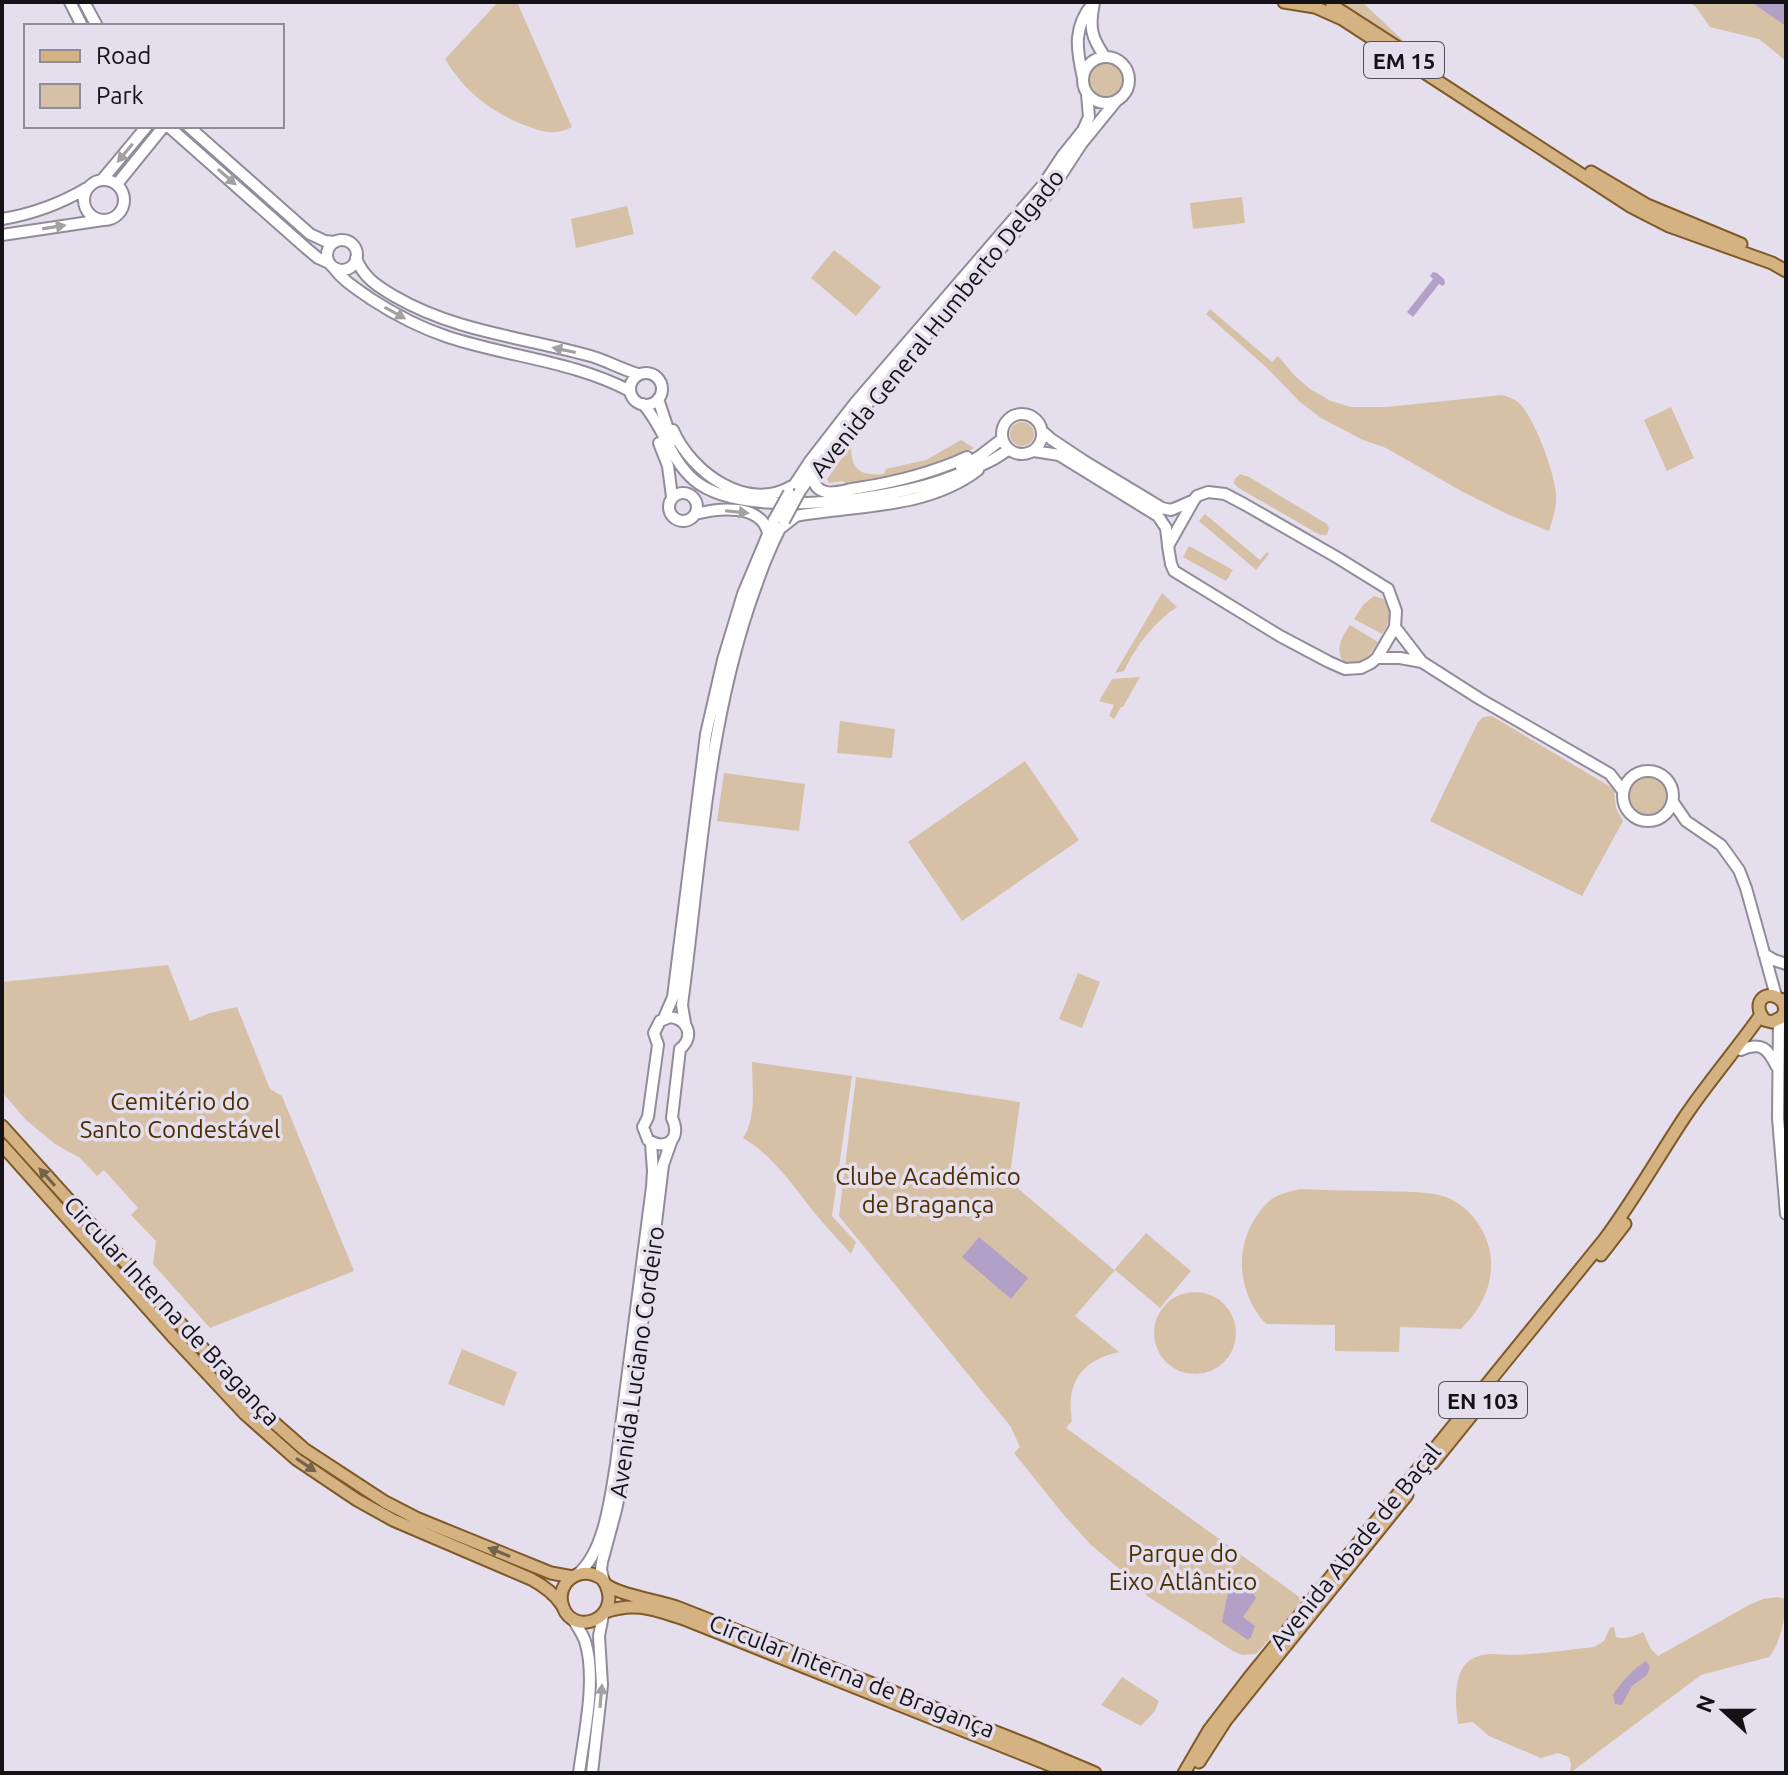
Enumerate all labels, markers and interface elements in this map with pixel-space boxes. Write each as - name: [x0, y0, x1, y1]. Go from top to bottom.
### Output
- legend: [24, 24, 284, 128]
- text: Road: [96, 42, 151, 69]
- road number: EM 15: [1364, 42, 1444, 78]
- text: Park: [96, 82, 144, 109]
- one-way arrow: [117, 143, 133, 163]
- street label: Avenida General Humberto Delgado: [804, 164, 1070, 482]
- one-way arrow: [216, 168, 236, 185]
- one-way arrow: [42, 221, 67, 233]
- one-way arrow: [384, 306, 407, 320]
- one-way arrow: [552, 343, 577, 356]
- one-way arrow: [725, 505, 750, 518]
- park label: Cemitério do Santo Condestável: [80, 1088, 280, 1143]
- park label: Clube Académico de Bragança: [835, 1163, 1021, 1218]
- one-way arrow: [39, 1167, 57, 1186]
- street label: Circular Interna de Bragança: [59, 1191, 285, 1431]
- street label: Avenida Luciano Cordeiro: [605, 1224, 669, 1500]
- road number: EN 103: [1439, 1382, 1527, 1418]
- street label: Avenida Abade de Baçal: [1264, 1439, 1446, 1655]
- one-way arrow: [295, 1457, 317, 1472]
- park label: Parque do Eixo Atlântico: [1109, 1540, 1257, 1595]
- one-way arrow: [487, 1545, 511, 1558]
- street label: Circular Interna de Bragança: [705, 1609, 999, 1743]
- north arrow: [1684, 1671, 1764, 1751]
- one-way arrow: [595, 1683, 608, 1708]
- text: N: [1690, 1692, 1719, 1716]

